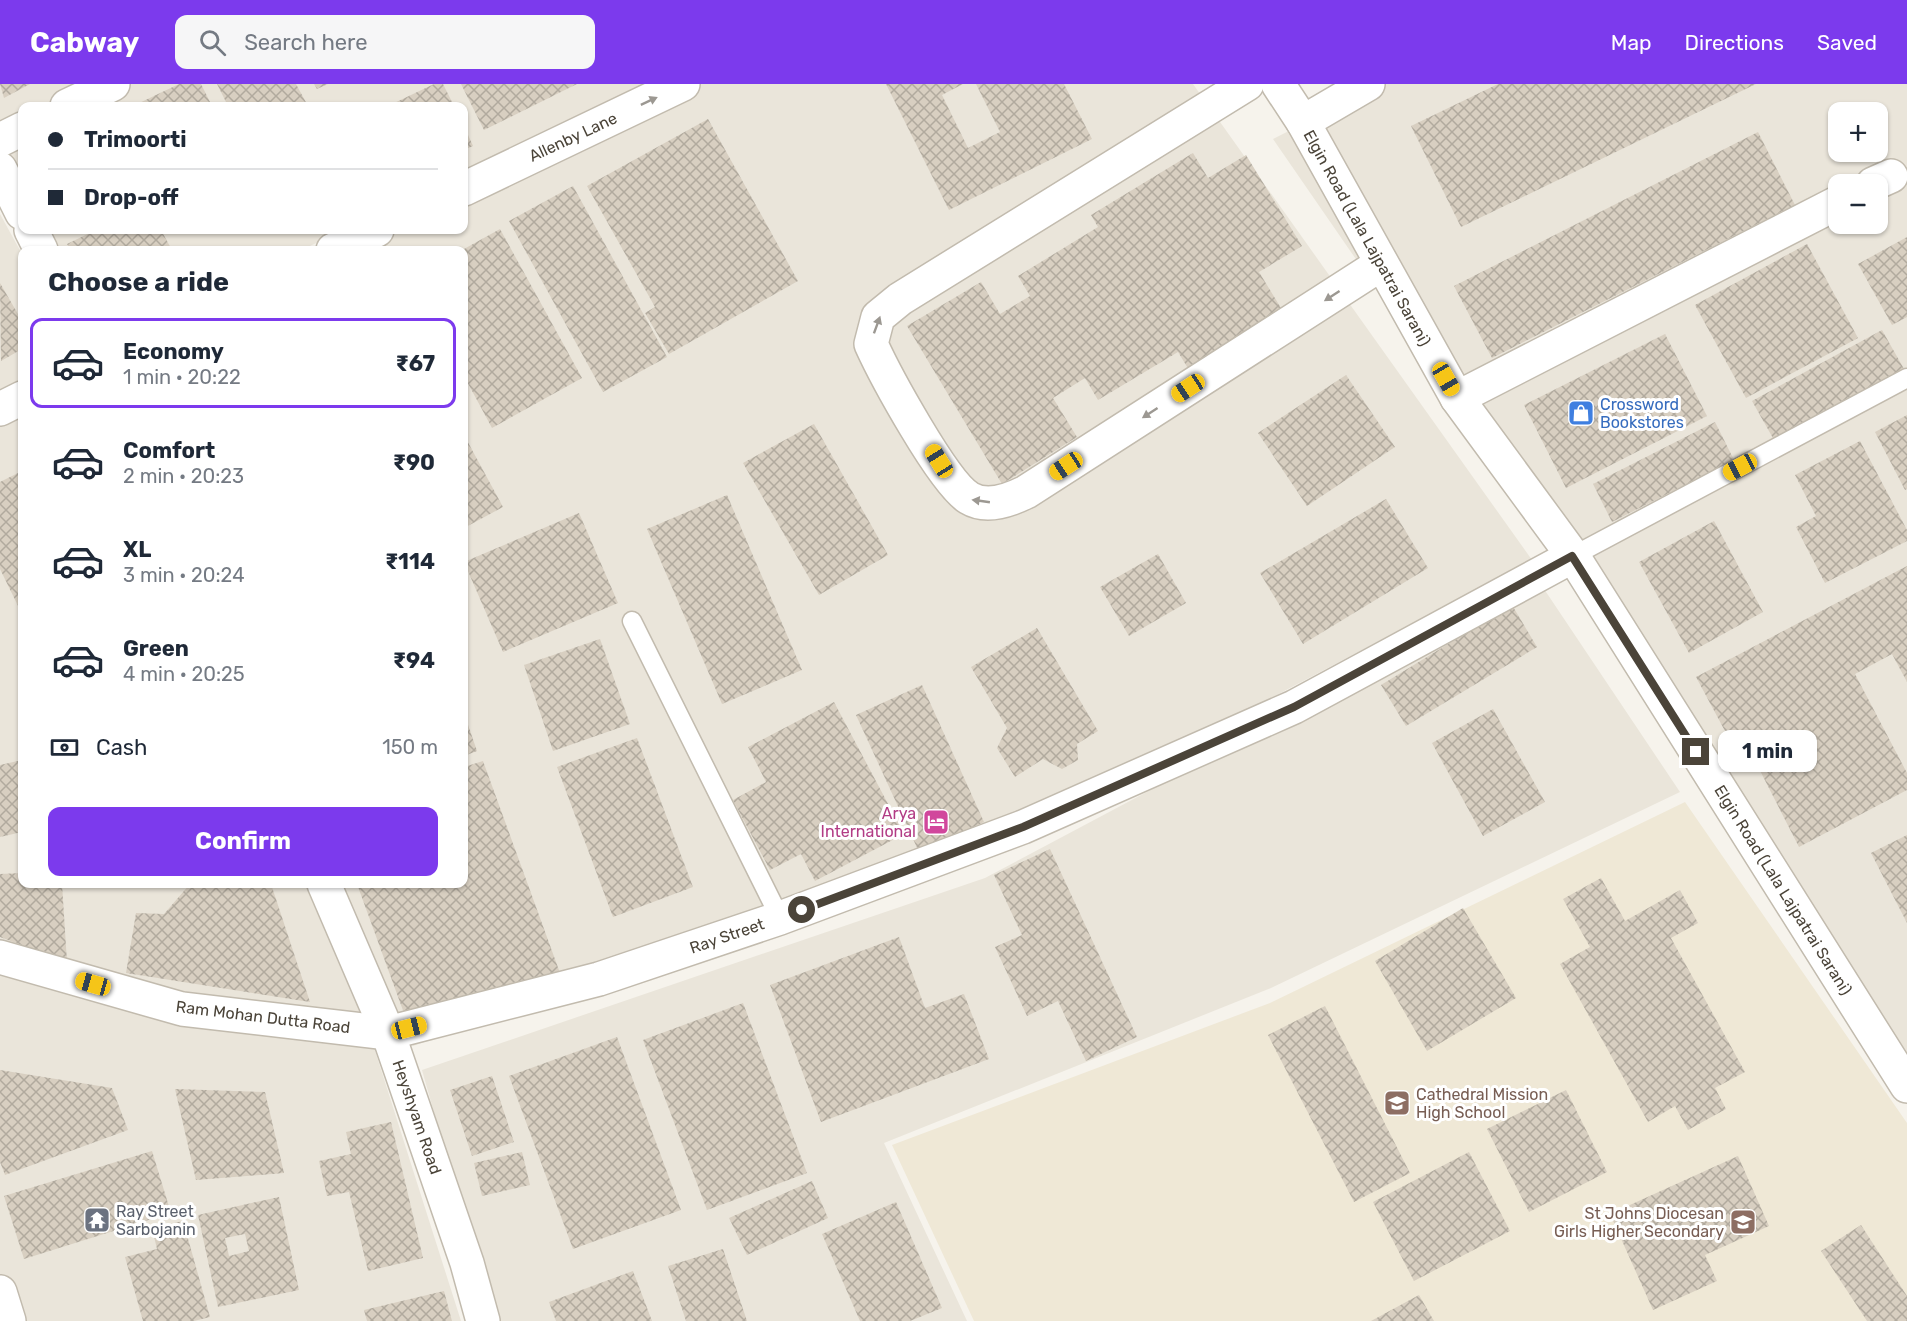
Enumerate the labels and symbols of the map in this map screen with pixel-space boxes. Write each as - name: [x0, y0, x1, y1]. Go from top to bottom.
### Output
- one-way arrow: [641, 97, 658, 106]
- street label: Allenby Lane: [526, 108, 620, 166]
- street label: Elgin Road (Lala Lajpatrai Sarani): [1300, 127, 1434, 349]
- one-way arrow: [1324, 290, 1340, 301]
- one-way arrow: [872, 316, 882, 334]
- car: [1429, 359, 1463, 399]
- car: [1168, 371, 1208, 405]
- place label: Crossword Bookstores: [1600, 395, 1684, 432]
- shop icon: Crossword Bookstores: [1566, 398, 1596, 428]
- one-way arrow: [1142, 407, 1158, 418]
- car: [922, 441, 956, 481]
- car: [1046, 449, 1086, 483]
- car: [1720, 451, 1760, 483]
- one-way arrow: [971, 496, 990, 505]
- callout: 1 min: [1717, 731, 1816, 773]
- route end: [1682, 738, 1709, 765]
- street label: Elgin Road (Lala Lajpatrai Sarani): [1710, 781, 1856, 999]
- place label: Arya International: [821, 804, 916, 841]
- hotel icon: Arya International: [921, 807, 951, 837]
- route start: [788, 896, 815, 923]
- street label: Ray Street: [687, 914, 767, 958]
- car: [73, 970, 113, 998]
- street label: Ram Mohan Dutta Road: [175, 997, 351, 1037]
- car: [389, 1015, 429, 1041]
- street label: Heyshyam Road: [389, 1057, 445, 1177]
- place label: Cathedral Mission High School: [1416, 1085, 1548, 1122]
- school or university icon: Cathedral Mission High School: [1382, 1088, 1412, 1118]
- place label: Ray Street Sarbojanin: [116, 1202, 196, 1239]
- place label: St Johns Diocesan Girls Higher Secondary: [1554, 1204, 1724, 1241]
- temple icon: Ray Street Sarbojanin: [82, 1205, 112, 1235]
- school or university icon: St Johns Diocesan Girls Higher Secondary: [1728, 1207, 1758, 1237]

